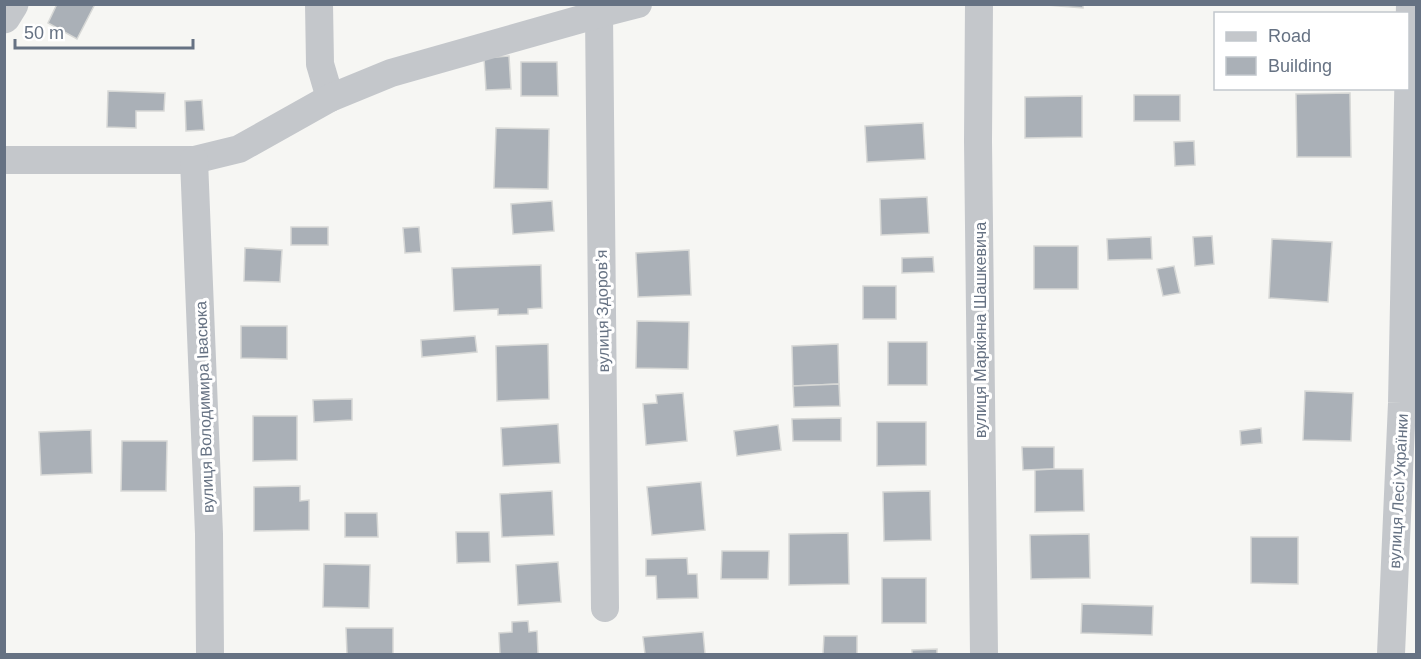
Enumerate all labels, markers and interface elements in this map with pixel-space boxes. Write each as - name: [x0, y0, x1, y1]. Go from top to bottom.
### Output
- scale bar: [15, 12, 194, 50]
- legend: [1214, 12, 1409, 90]
- text: 50 m: [24, 23, 64, 43]
- text: Road: [1268, 26, 1311, 46]
- text: Building: [1268, 56, 1332, 76]
- street label: вулиця Маркіяна Шашкевича: [972, 222, 989, 438]
- street label: вулиця Здоровʼя: [593, 249, 612, 373]
- street label: вулиця Володимира Івасюка: [192, 301, 217, 513]
- street label: вулиця Лесі Українки: [1386, 413, 1411, 569]

